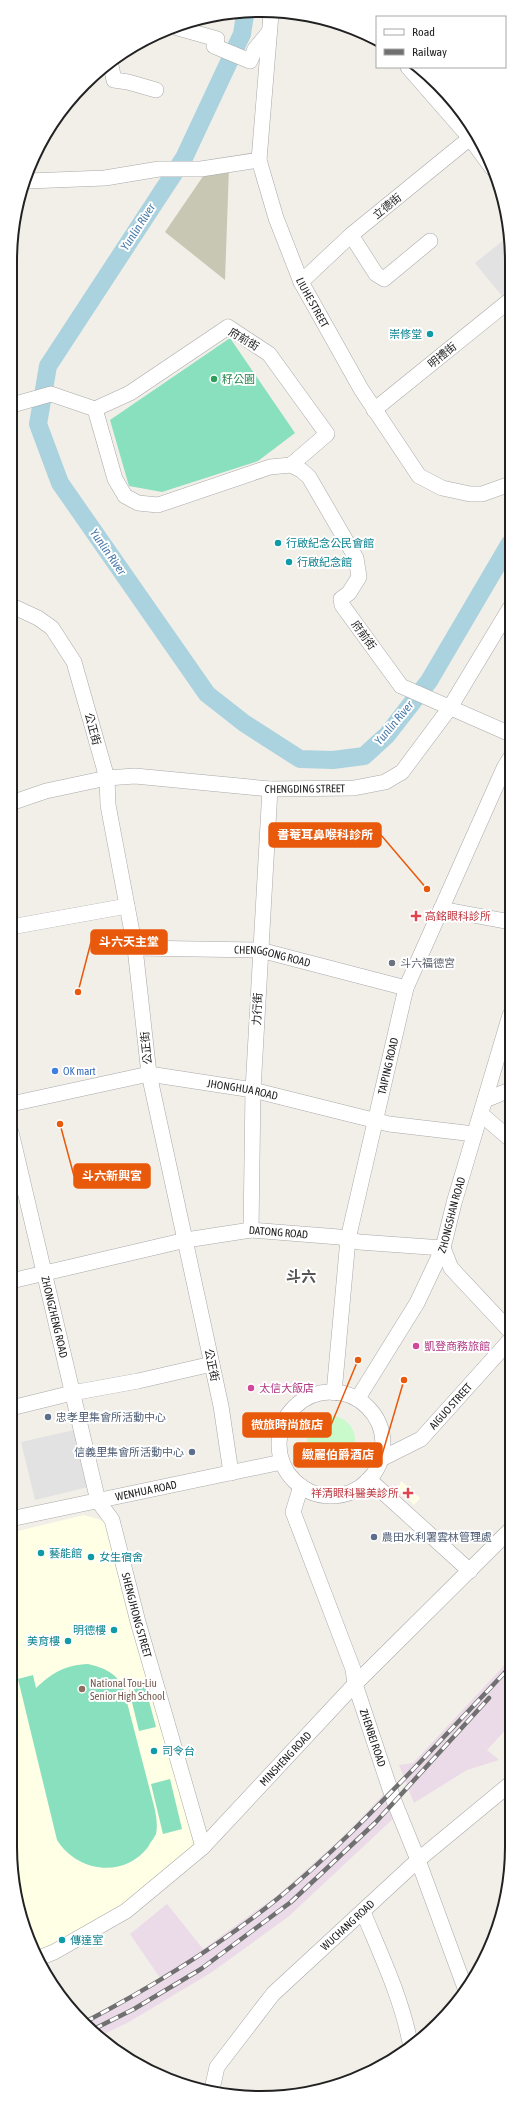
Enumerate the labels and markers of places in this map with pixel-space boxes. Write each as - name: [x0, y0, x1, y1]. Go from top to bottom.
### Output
- place label: 崇修堂: [389, 328, 422, 340]
- marker: 崇修堂: [425, 329, 435, 339]
- place label: 籽公園: [222, 373, 255, 385]
- marker: 籽公園: [209, 374, 219, 384]
- place label: 行啟紀念公民會館: [286, 537, 374, 549]
- marker: 行啟紀念公民會館: [273, 538, 283, 548]
- place label: 行啟紀念館: [297, 556, 352, 568]
- marker: 行啟紀念館: [284, 557, 294, 567]
- callout: 書菴耳鼻喉科診所: [269, 823, 381, 847]
- marker: 高銘眼科診所: [410, 910, 422, 922]
- place label: 高銘眼科診所: [425, 910, 491, 922]
- callout: 斗六天主堂: [91, 930, 167, 954]
- place label: 斗六福德宮: [400, 957, 455, 969]
- marker: 斗六福德宮: [387, 958, 397, 968]
- place label: OK mart: [63, 1065, 96, 1077]
- marker: OK mart: [50, 1066, 60, 1076]
- callout: 斗六新興宮: [74, 1164, 150, 1188]
- place label: 凱登商務旅館: [424, 1340, 490, 1352]
- marker: 凱登商務旅館: [411, 1341, 421, 1351]
- place label: 太信大飯店: [259, 1382, 314, 1394]
- marker: 太信大飯店: [246, 1383, 256, 1393]
- place label: 忠孝里集會所活動中心: [56, 1411, 166, 1423]
- marker: 忠孝里集會所活動中心: [43, 1412, 53, 1422]
- callout: 微旅時尚旅店: [243, 1413, 331, 1437]
- callout: 緻麗伯爵酒店: [294, 1443, 382, 1467]
- place label: 信義里集會所活動中心: [74, 1446, 184, 1458]
- marker: 信義里集會所活動中心: [187, 1447, 197, 1457]
- place label: 祥清眼科醫美診所: [311, 1487, 399, 1499]
- marker: 祥清眼科醫美診所: [402, 1487, 414, 1499]
- place label: 農田水利署雲林管理處: [382, 1531, 492, 1543]
- marker: 農田水利署雲林管理處: [369, 1532, 379, 1542]
- place label: 藝能館: [49, 1547, 82, 1559]
- marker: 藝能館: [36, 1548, 46, 1558]
- place label: 女生宿舍: [99, 1551, 143, 1563]
- marker: 女生宿舍: [86, 1552, 96, 1562]
- place label: 明德樓: [73, 1624, 106, 1636]
- marker: 明德樓: [109, 1625, 119, 1635]
- place label: 美育樓: [27, 1635, 60, 1647]
- marker: 美育樓: [63, 1636, 73, 1646]
- place label: National Tou-Liu Senior High School: [90, 1677, 165, 1702]
- marker: National Tou-Liu Senior High School: [77, 1684, 87, 1694]
- place label: 司令台: [162, 1745, 195, 1757]
- marker: 司令台: [149, 1746, 159, 1756]
- place label: 傳達室: [70, 1934, 103, 1946]
- marker: 傳達室: [57, 1935, 67, 1945]

